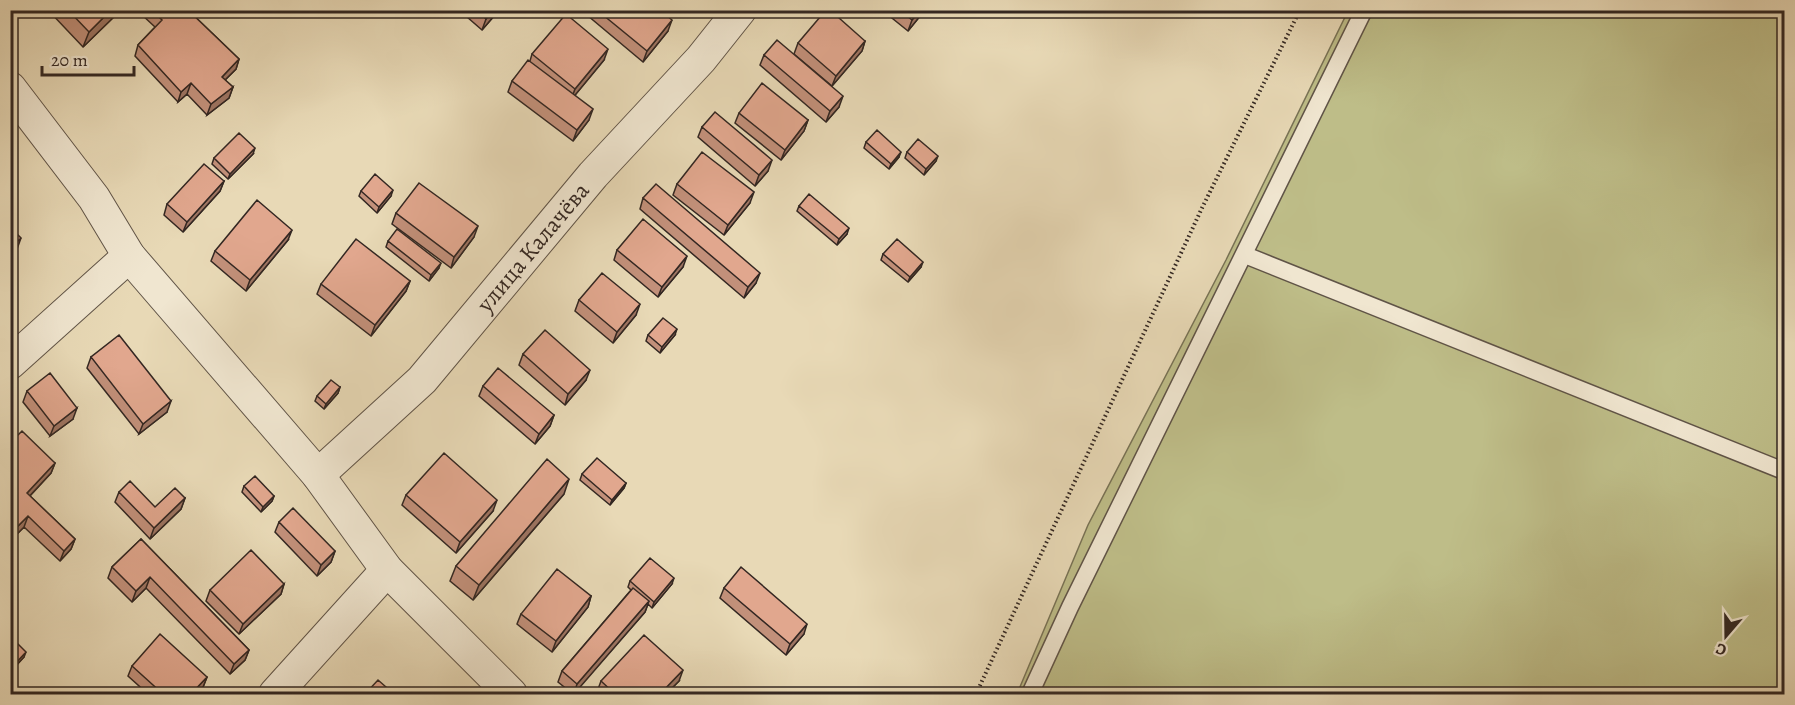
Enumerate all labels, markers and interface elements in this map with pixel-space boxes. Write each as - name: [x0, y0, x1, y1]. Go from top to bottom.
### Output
- scale bar: [42, 39, 134, 77]
- text: 20 m: [51, 48, 88, 72]
- street label: улица Калачёва: [469, 175, 597, 320]
- north arrow: [1696, 606, 1756, 666]
- text: С: [1713, 637, 1730, 661]

